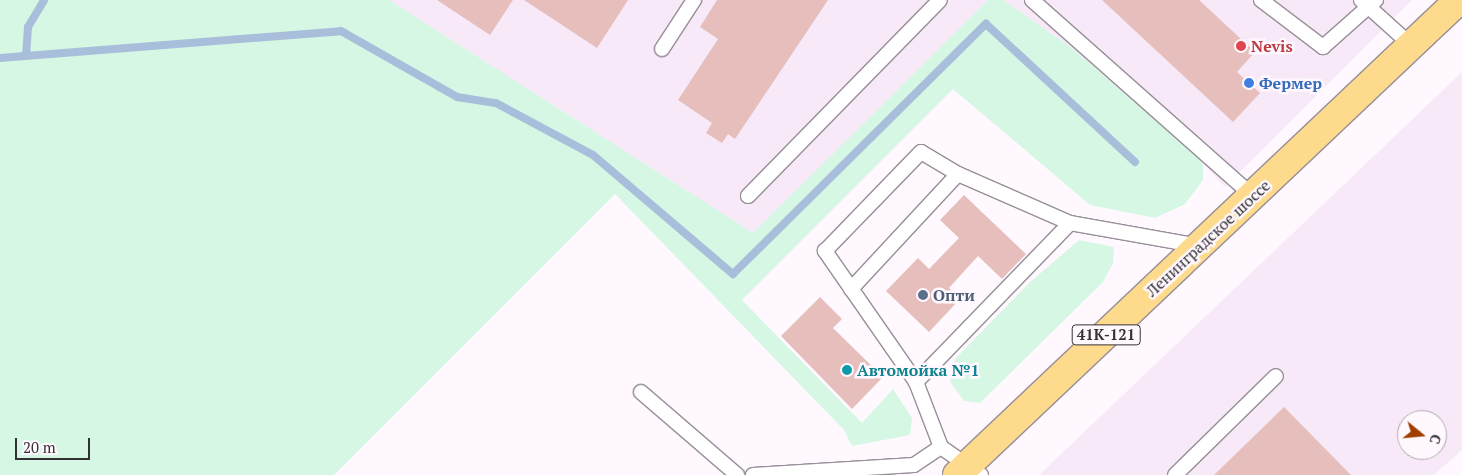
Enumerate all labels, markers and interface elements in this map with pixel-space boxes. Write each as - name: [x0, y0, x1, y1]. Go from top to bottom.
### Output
- place label: Nevis: [1251, 36, 1293, 56]
- marker: Nevis: [1235, 40, 1247, 52]
- place label: Фермер: [1259, 73, 1322, 93]
- marker: Фермер: [1243, 77, 1255, 89]
- street label: Ленинградское шоссе: [1142, 176, 1274, 300]
- place label: Опти: [933, 285, 975, 305]
- marker: Опти: [917, 289, 929, 301]
- road number: 41К-121: [1071, 322, 1141, 348]
- place label: Автомойка №1: [857, 360, 979, 380]
- marker: Автомойка №1: [841, 364, 853, 376]
- north arrow: [1397, 410, 1447, 460]
- scale bar: [18, 428, 92, 460]
- text: С: [1425, 432, 1446, 446]
- text: 20 m: [23, 437, 56, 457]

